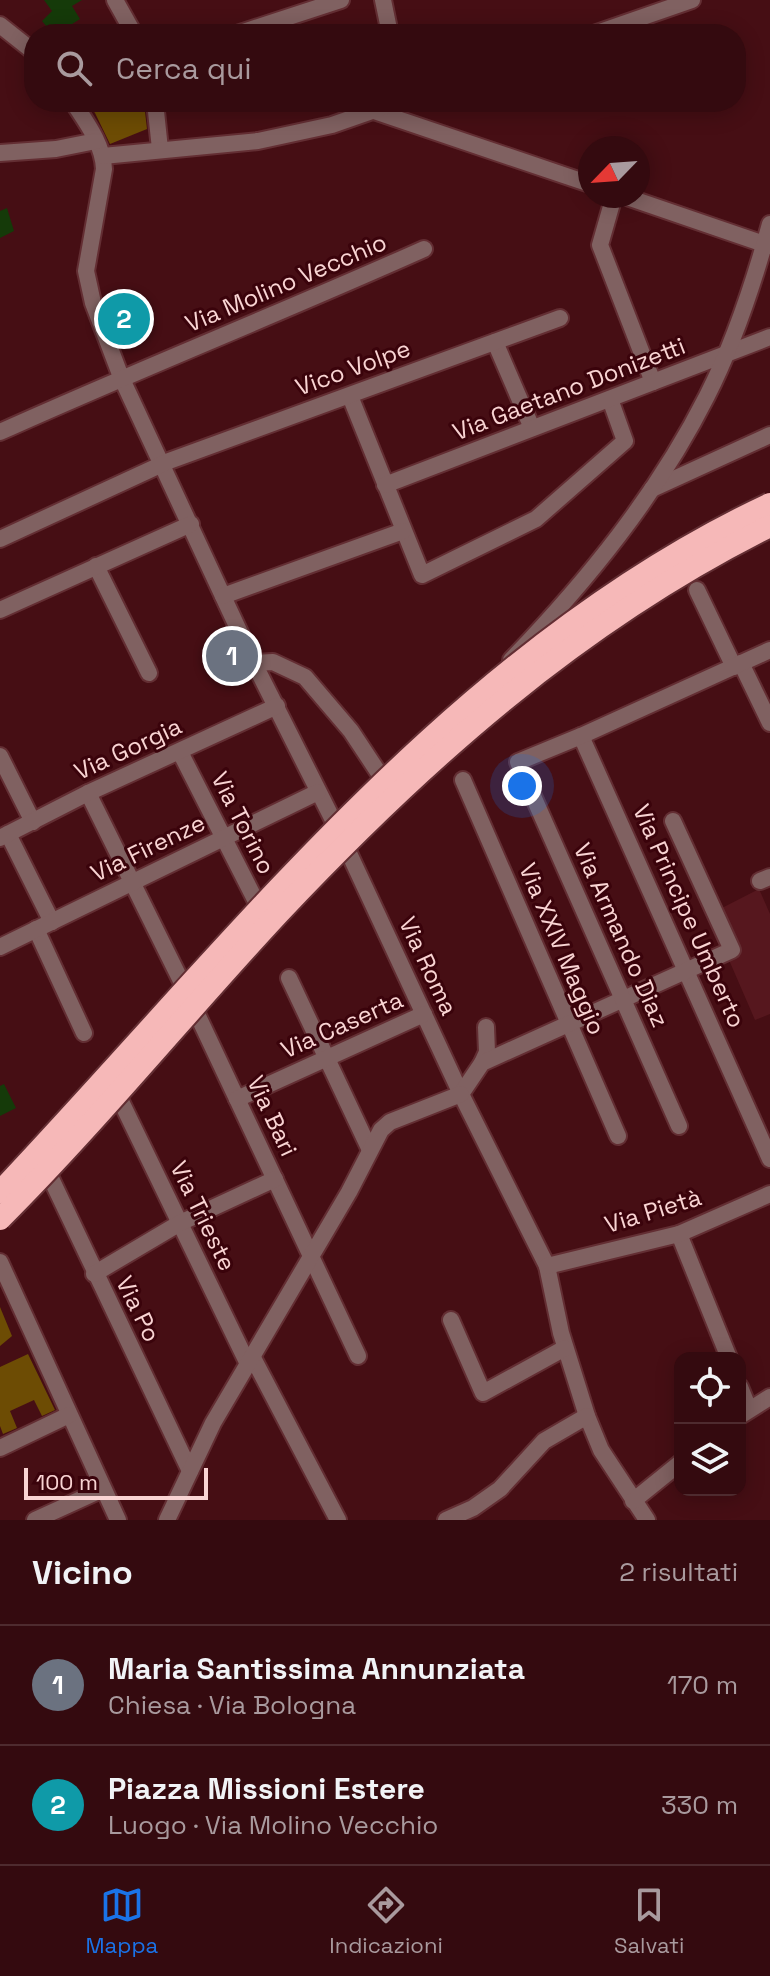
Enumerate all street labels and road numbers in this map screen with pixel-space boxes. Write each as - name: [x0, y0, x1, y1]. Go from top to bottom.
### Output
- street label: Via Molino Vecchio: [180, 226, 391, 339]
- street label: Via Gaetano Donizetti: [448, 330, 689, 447]
- street label: Vico Volpe: [291, 332, 415, 403]
- street label: Via Gorgia: [69, 710, 187, 787]
- street label: Via Torino: [204, 766, 282, 879]
- street label: Via Principe Umberto: [626, 799, 753, 1032]
- street label: Via Firenze: [86, 807, 210, 889]
- street label: Via Armando Diaz: [567, 838, 676, 1032]
- street label: Via XXIV Maggio: [512, 858, 613, 1039]
- street label: Via Roma: [392, 912, 465, 1020]
- street label: Via Caserta: [276, 984, 408, 1065]
- street label: Via Bari: [240, 1071, 305, 1161]
- street label: Via Trieste: [163, 1156, 243, 1276]
- street label: Via Pietà: [601, 1181, 705, 1240]
- street label: Via Po: [109, 1271, 168, 1347]

